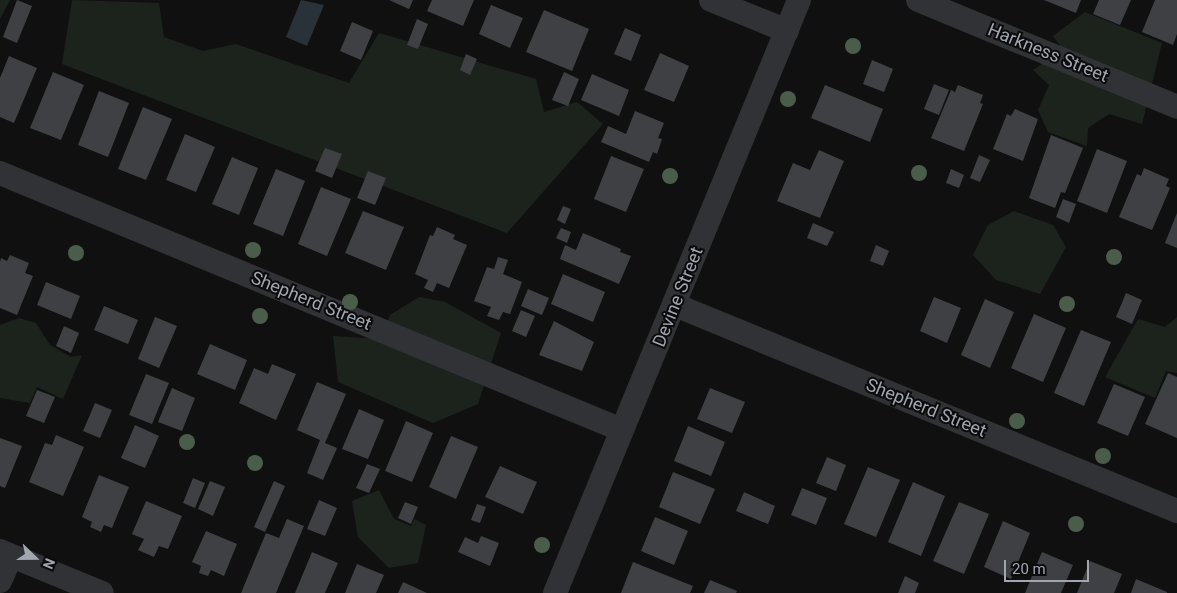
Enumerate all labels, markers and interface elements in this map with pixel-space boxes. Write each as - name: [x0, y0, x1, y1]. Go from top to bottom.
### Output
- street label: Harkness Street: [985, 19, 1111, 87]
- street label: Devine Street: [648, 244, 708, 350]
- street label: Shepherd Street: [248, 267, 374, 335]
- street label: Shepherd Street: [863, 374, 989, 442]
- north arrow: [10, 533, 60, 583]
- scale bar: [1007, 550, 1092, 582]
- text: N: [40, 556, 58, 571]
- text: 20 m: [1012, 560, 1046, 578]

